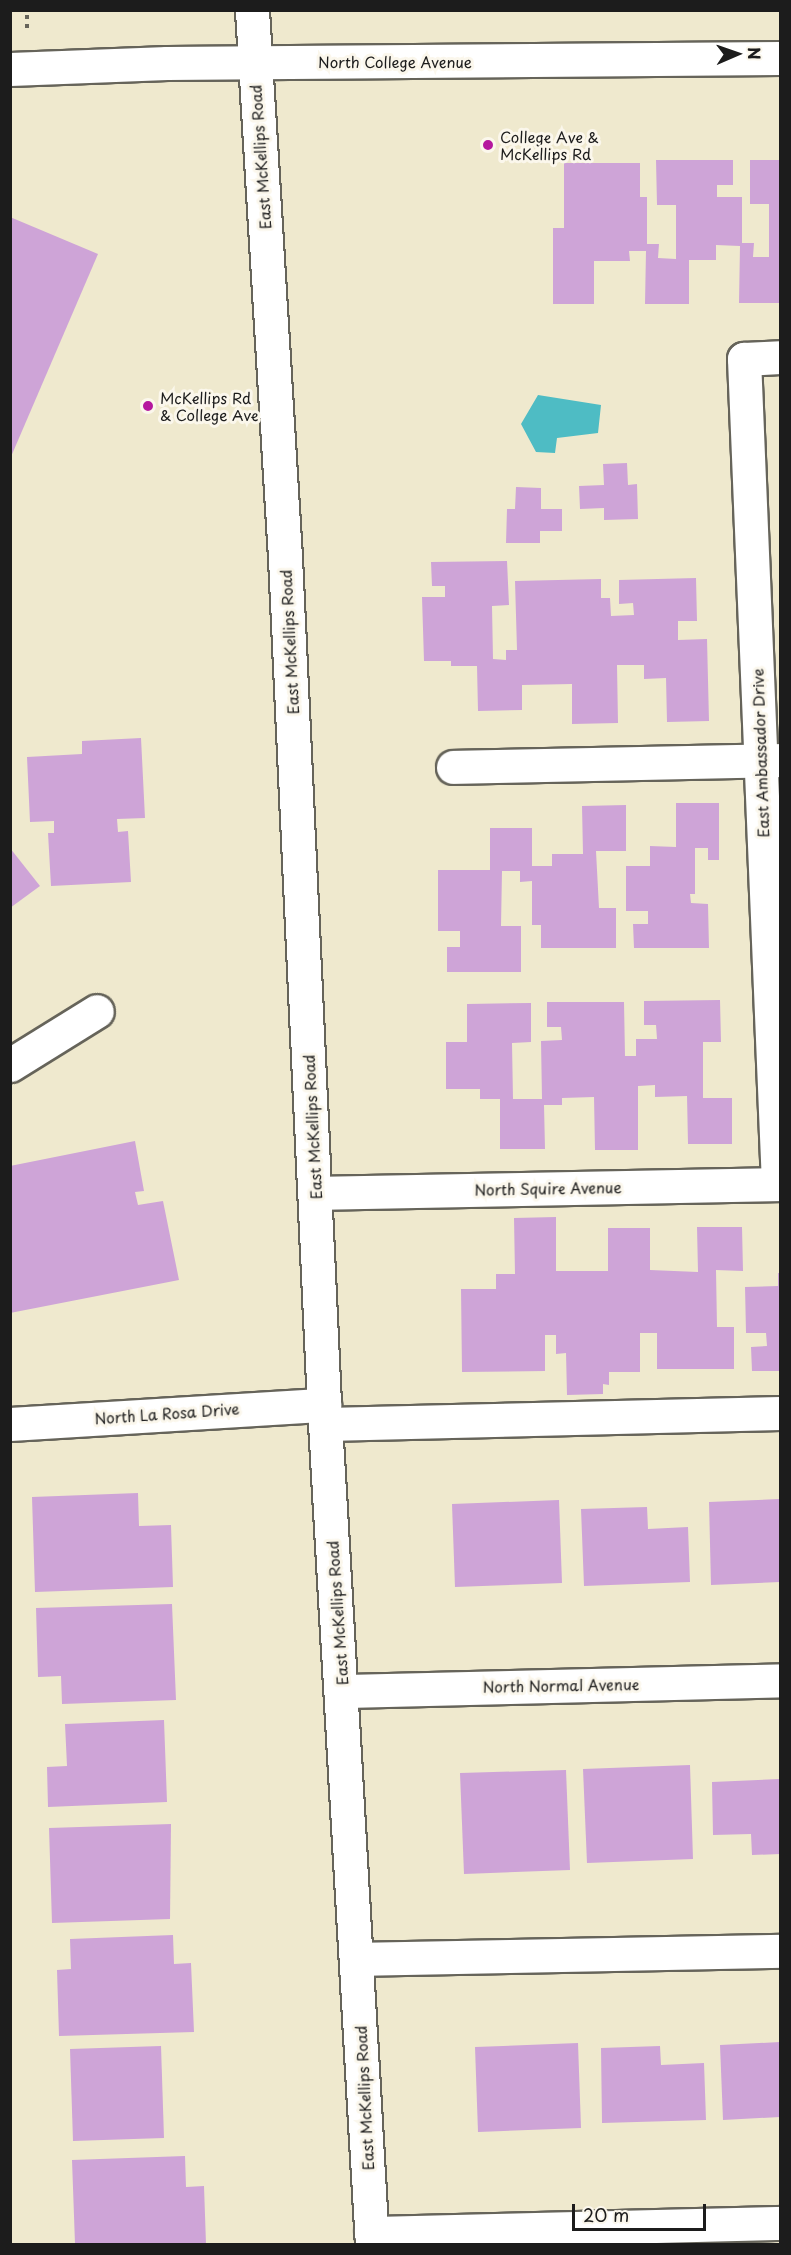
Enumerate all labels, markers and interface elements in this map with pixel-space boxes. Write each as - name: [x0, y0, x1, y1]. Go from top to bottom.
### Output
- north arrow: [707, 24, 767, 84]
- text: N: [743, 47, 767, 60]
- street label: North College Avenue: [318, 53, 472, 71]
- street label: East McKellips Road: [246, 84, 274, 230]
- place label: College Ave & McKellips Rd: [500, 127, 600, 162]
- marker: College Ave & McKellips Rd: [481, 138, 495, 152]
- place label: McKellips Rd & College Ave: [160, 388, 260, 423]
- marker: McKellips Rd & College Ave: [141, 399, 155, 413]
- street label: East McKellips Road: [276, 569, 302, 715]
- street label: East Ambassador Drive: [748, 669, 772, 837]
- street label: East McKellips Road: [299, 1054, 325, 1200]
- street label: North Squire Avenue: [473, 1178, 623, 1198]
- street label: North La Rosa Drive: [93, 1399, 241, 1427]
- street label: East McKellips Road: [323, 1540, 351, 1686]
- street label: North Normal Avenue: [482, 1675, 640, 1695]
- street label: East McKellips Road: [351, 2025, 377, 2171]
- scale bar: [575, 2192, 708, 2230]
- text: 20 m: [583, 2201, 629, 2228]

